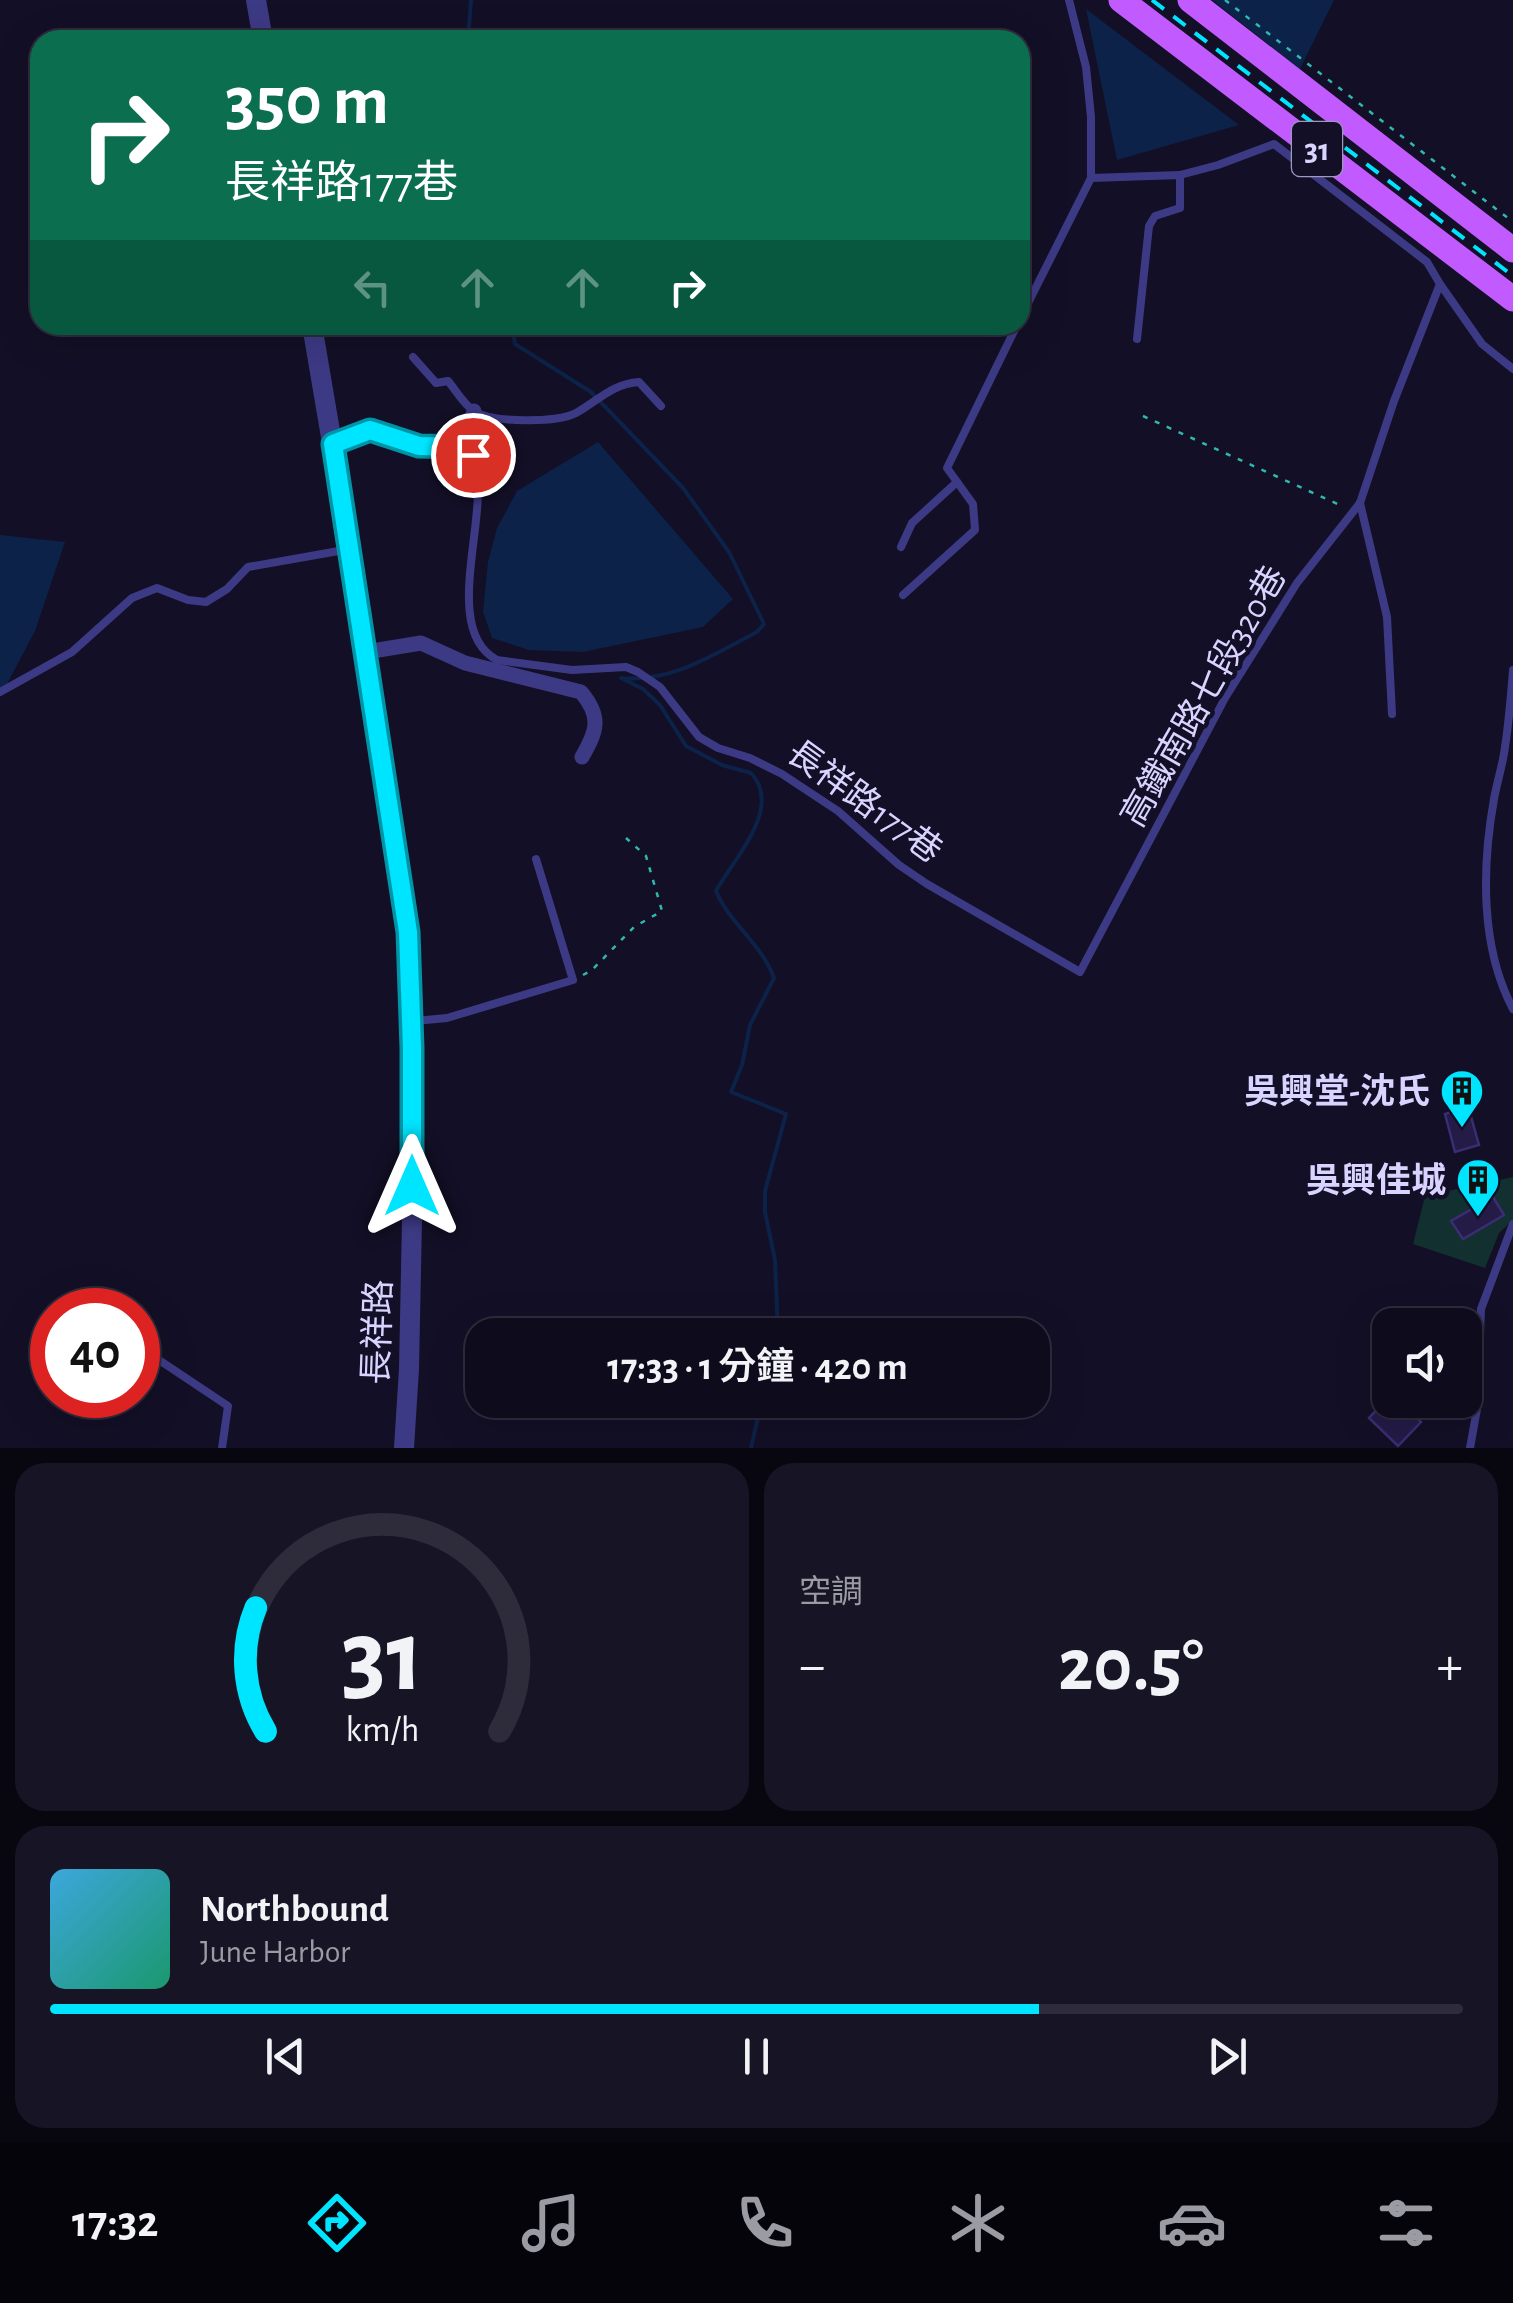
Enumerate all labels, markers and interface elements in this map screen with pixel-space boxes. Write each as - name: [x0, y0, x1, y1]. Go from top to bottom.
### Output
- text: 350 m: [225, 67, 389, 137]
- icon: right: [60, 70, 190, 200]
- road number: 31: [1292, 122, 1342, 176]
- text: 長祥路177巷: [225, 161, 458, 206]
- icon: left: [345, 260, 400, 315]
- icon: ahead: [450, 260, 505, 315]
- icon: ahead: [555, 260, 610, 315]
- icon: right: [660, 260, 715, 315]
- pin: [431, 413, 516, 498]
- icon: arrive: [446, 428, 501, 483]
- street label: 高鐵南路七段320巷: [1114, 560, 1293, 833]
- street label: 長祥路177巷: [781, 733, 949, 870]
- building icon: 吳興堂-沈氏: [1439, 1068, 1485, 1129]
- place label: 吳興堂-沈氏: [1244, 1073, 1430, 1110]
- position arrow: [360, 1134, 464, 1238]
- building icon: 吳興佳城: [1455, 1157, 1501, 1218]
- place label: 吳興佳城: [1306, 1162, 1446, 1199]
- street label: 長祥路: [357, 1279, 398, 1385]
- speed limit sign: 40: [30, 1288, 160, 1418]
- map controls: [1372, 1308, 1482, 1418]
- button: sound: [1372, 1308, 1482, 1418]
- text: 17:33 · 1 分鐘 · 420 m: [607, 1349, 908, 1387]
- text: 空調: [799, 1576, 863, 1608]
- text: 31: [341, 1606, 423, 1710]
- text: 20.5°: [1058, 1629, 1204, 1704]
- text: −: [799, 1639, 825, 1694]
- text: +: [1437, 1639, 1463, 1694]
- text: km/h: [345, 1712, 419, 1748]
- text: Northbound: [200, 1891, 389, 1929]
- text: June Harbor: [200, 1936, 350, 1968]
- icon: previous: [258, 2029, 313, 2084]
- icon: pause: [729, 2029, 784, 2084]
- icon: next: [1200, 2029, 1255, 2084]
- icon: directions: [302, 2188, 372, 2258]
- icon: music: [516, 2188, 586, 2258]
- icon: phone: [730, 2188, 800, 2258]
- icon: climate: [943, 2188, 1013, 2258]
- icon: car: [1157, 2188, 1227, 2258]
- icon: filters: [1371, 2188, 1441, 2258]
- text: 17:32: [72, 2200, 158, 2245]

